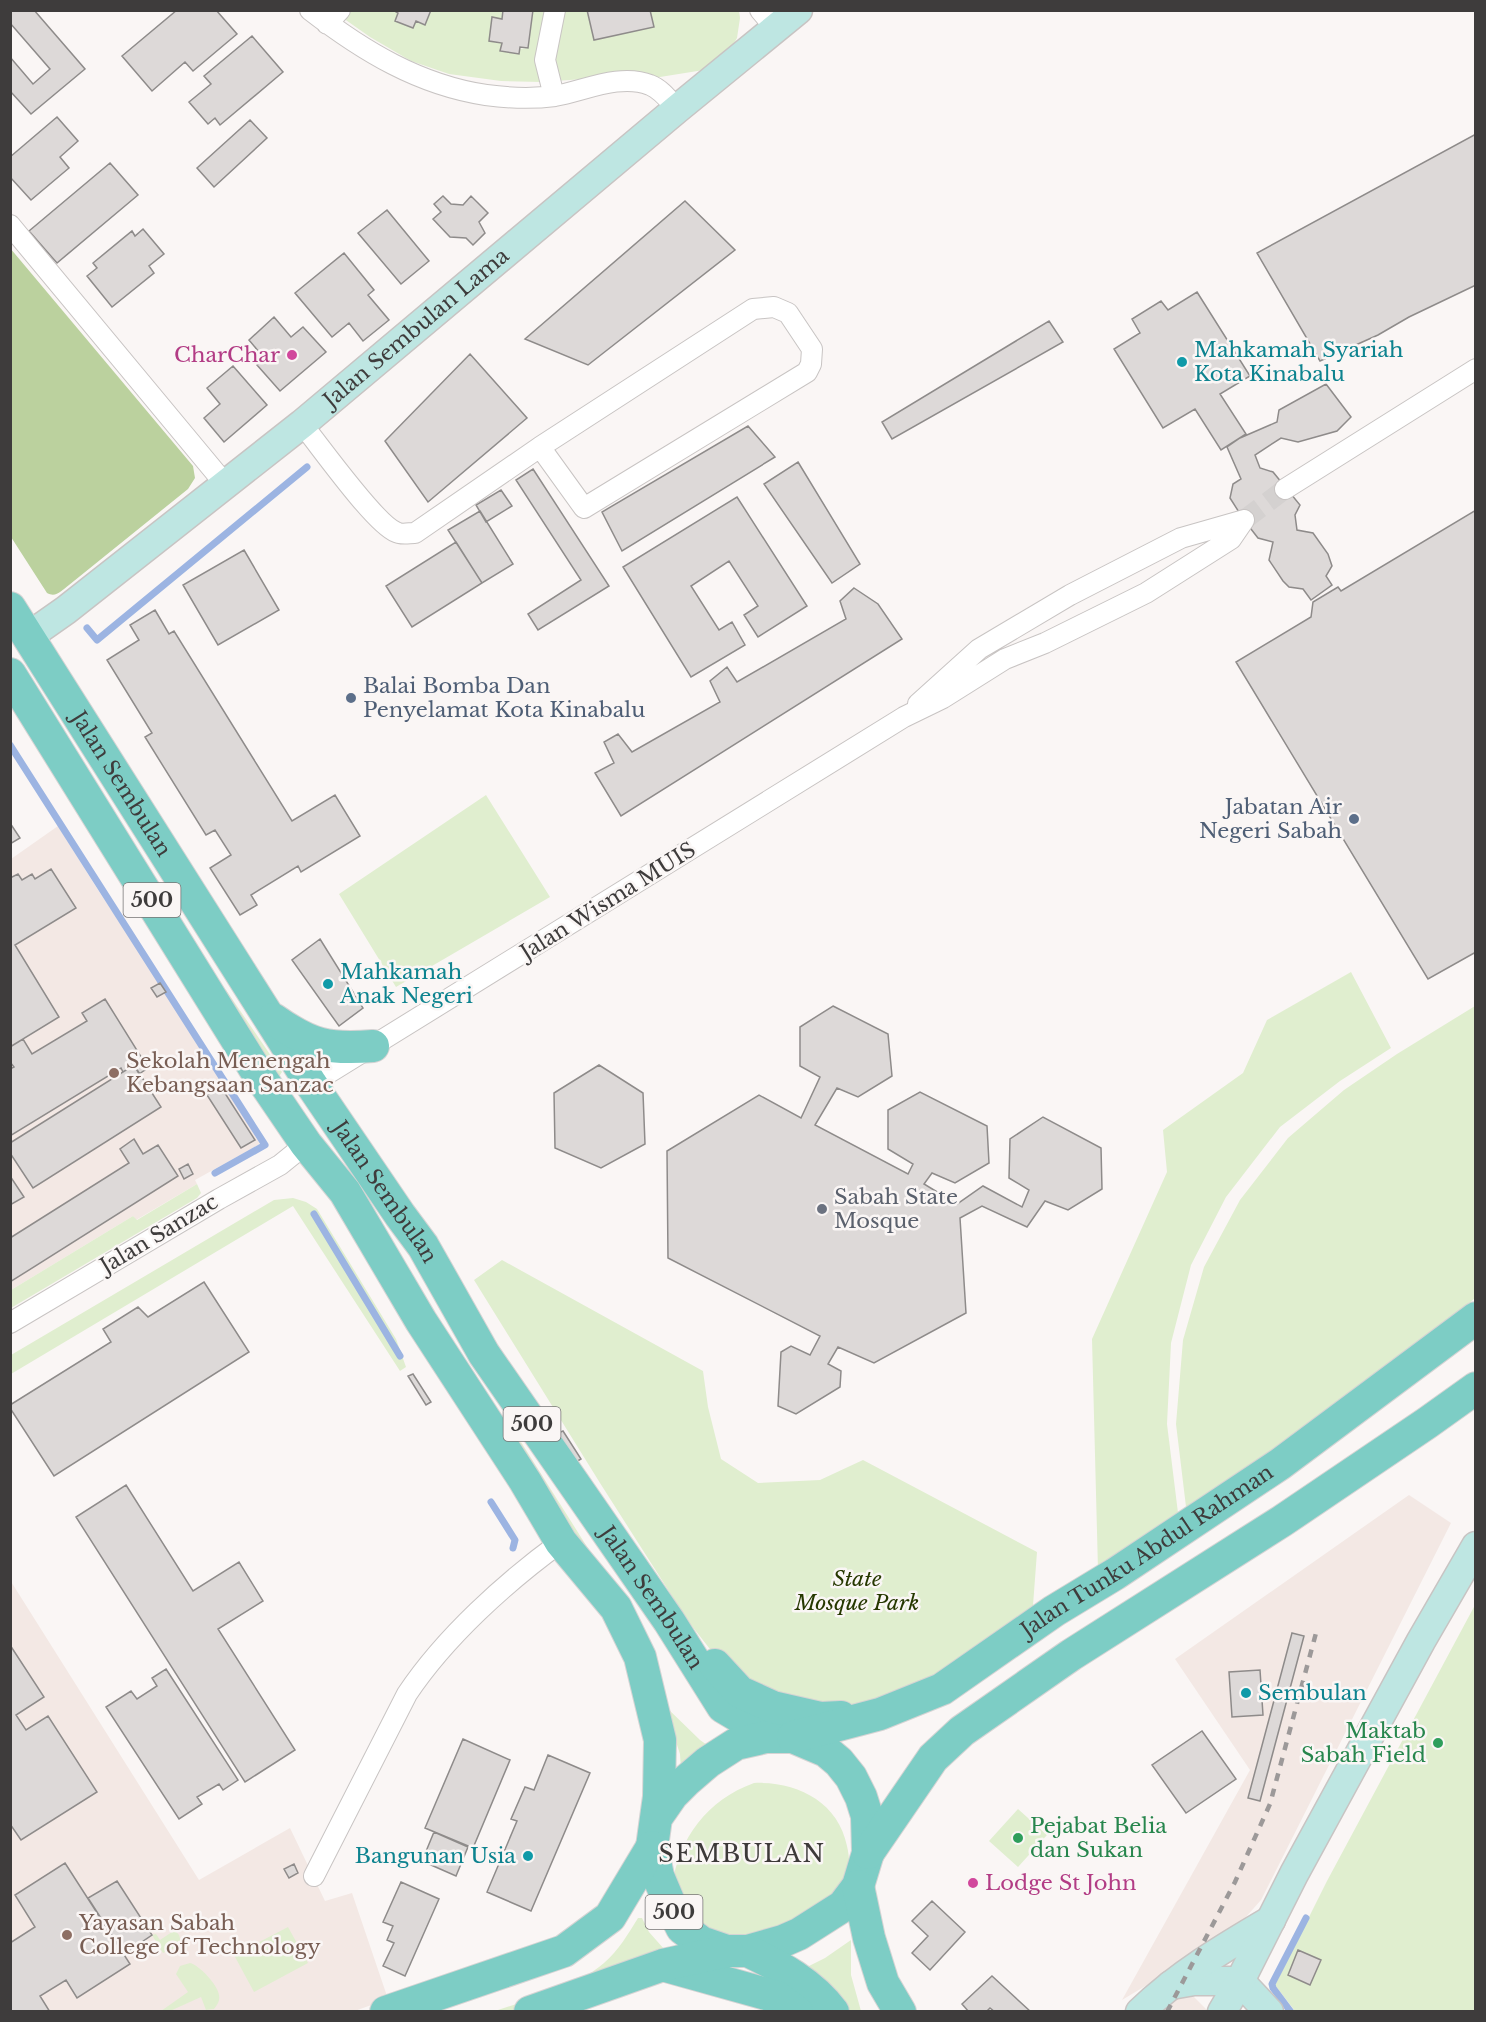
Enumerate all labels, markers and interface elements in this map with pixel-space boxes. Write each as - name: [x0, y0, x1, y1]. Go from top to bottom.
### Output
- street label: Jalan Sembulan Lama: [316, 242, 515, 415]
- place label: Mahkamah Syariah Kota Kinabalu: [1194, 337, 1403, 387]
- place label: CharChar: [174, 342, 280, 368]
- marker: CharChar: [285, 348, 299, 362]
- marker: Mahkamah Syariah Kota Kinabalu: [1175, 355, 1189, 369]
- place label: Balai Bomba Dan Penyelamat Kota Kinabalu: [363, 673, 645, 723]
- marker: Balai Bomba Dan Penyelamat Kota Kinabalu: [344, 691, 358, 705]
- street label: Jalan Sembulan: [64, 704, 177, 861]
- place label: Jabatan Air Negeri Sabah: [1199, 794, 1342, 844]
- marker: Jabatan Air Negeri Sabah: [1347, 812, 1361, 826]
- street label: Jalan Wisma MUIS: [513, 837, 700, 967]
- road number: 500: [124, 883, 180, 917]
- place label: Mahkamah Anak Negeri: [339, 959, 473, 1009]
- marker: Mahkamah Anak Negeri: [321, 977, 335, 991]
- place label: Sekolah Menengah Kebangsaan Sanzac: [126, 1048, 334, 1098]
- marker: Sekolah Menengah Kebangsaan Sanzac: [107, 1066, 121, 1080]
- street label: Jalan Sembulan: [325, 1113, 443, 1268]
- place label: Sabah State Mosque: [834, 1184, 958, 1234]
- street label: Jalan Sanzac: [93, 1189, 222, 1281]
- marker: Sabah State Mosque: [815, 1202, 829, 1216]
- road number: 500: [504, 1407, 560, 1441]
- street label: Jalan Tunku Abdul Rahman: [1013, 1459, 1278, 1645]
- street label: Jalan Sembulan: [592, 1519, 709, 1674]
- park label: State Mosque Park: [794, 1566, 919, 1616]
- place label: Sembulan: [1258, 1680, 1367, 1706]
- marker: Sembulan: [1239, 1686, 1253, 1700]
- place label: Maktab Sabah Field: [1301, 1718, 1426, 1768]
- marker: Maktab Sabah Field: [1431, 1736, 1445, 1750]
- place label: Pejabat Belia dan Sukan: [1030, 1813, 1167, 1863]
- marker: Pejabat Belia dan Sukan: [1011, 1831, 1025, 1845]
- district label: SEMBULAN: [658, 1839, 826, 1868]
- place label: Bangunan Usia: [355, 1843, 516, 1869]
- marker: Bangunan Usia: [521, 1849, 535, 1863]
- place label: Lodge St John: [985, 1870, 1136, 1896]
- marker: Lodge St John: [966, 1876, 980, 1890]
- road number: 500: [646, 1895, 702, 1929]
- place label: Yayasan Sabah College of Technology: [78, 1910, 321, 1960]
- marker: Yayasan Sabah College of Technology: [60, 1928, 74, 1942]

